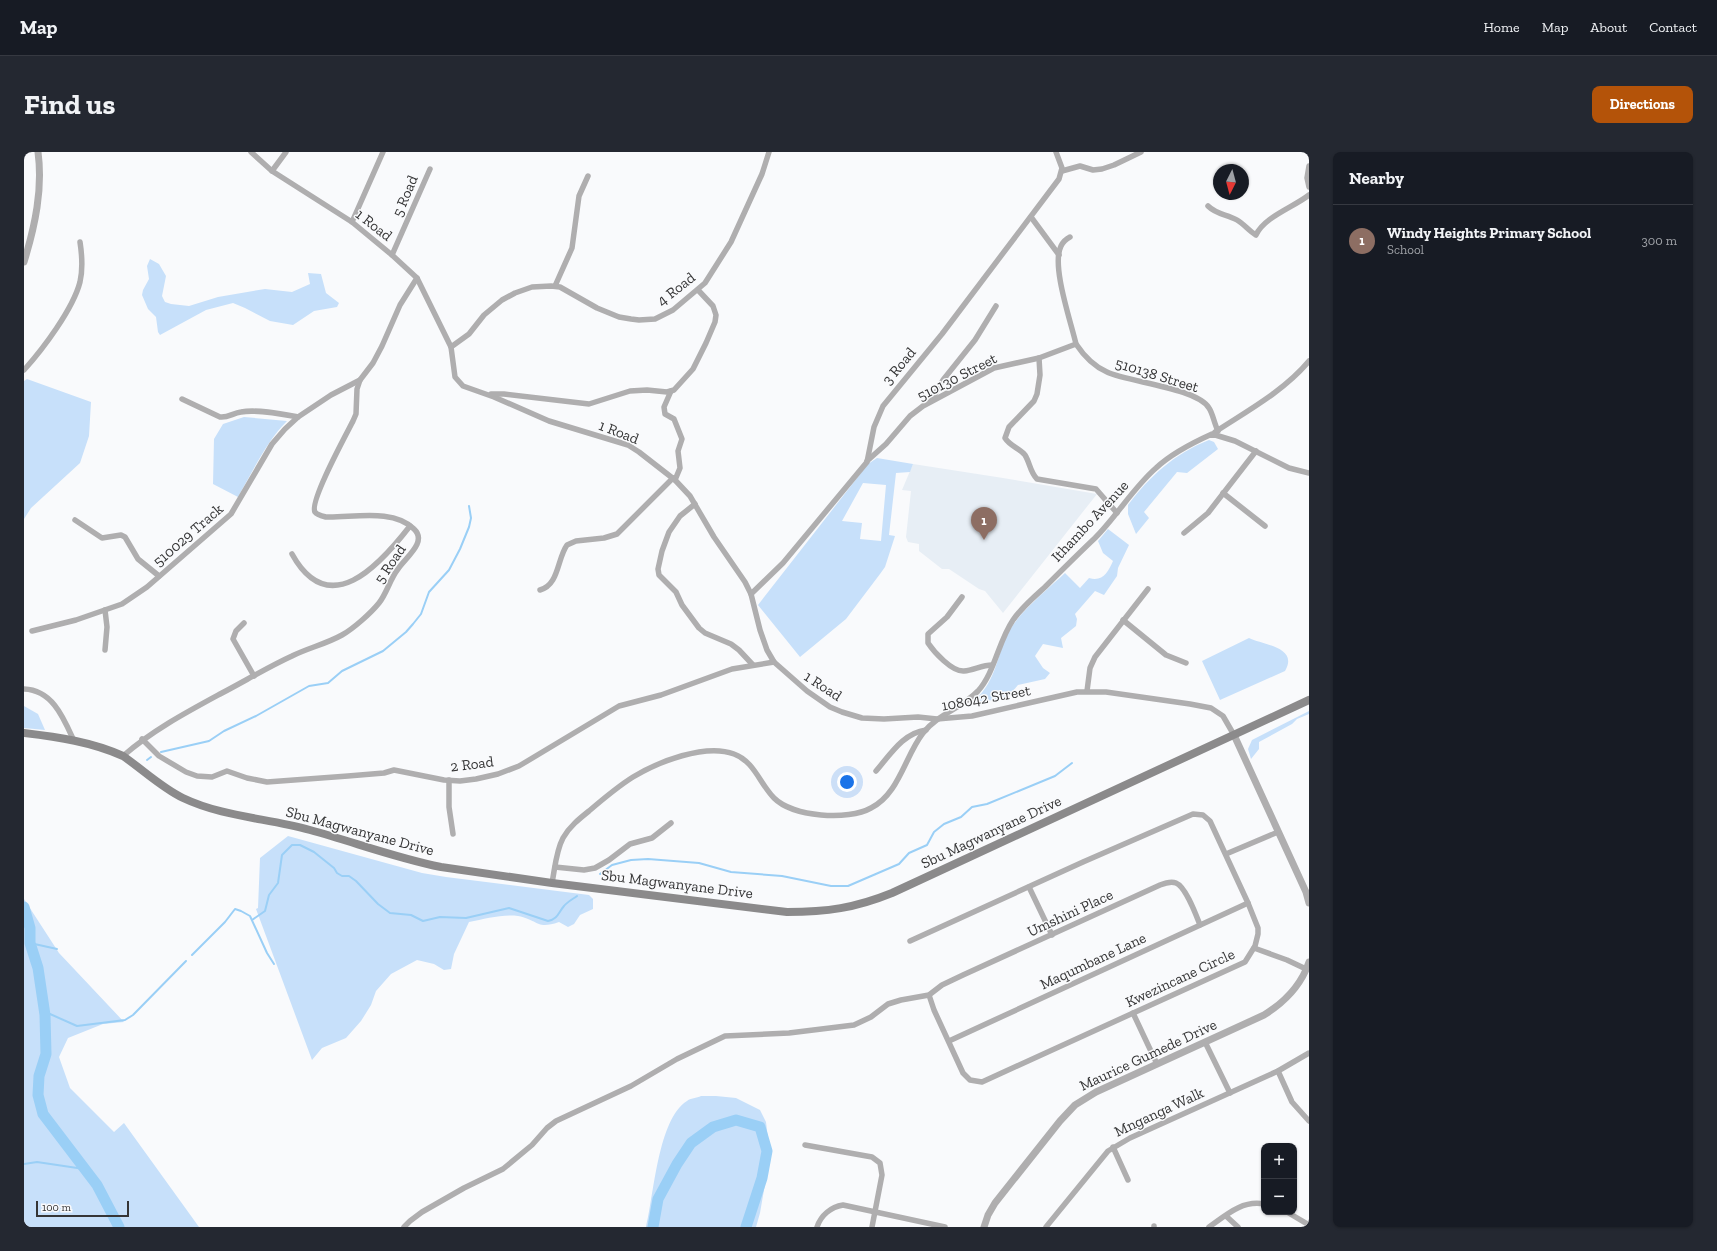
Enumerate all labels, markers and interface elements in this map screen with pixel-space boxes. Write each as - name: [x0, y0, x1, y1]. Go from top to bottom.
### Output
- text: Map: [20, 16, 57, 39]
- text: Home: [1484, 19, 1520, 36]
- text: Map: [1542, 19, 1568, 36]
- text: About: [1590, 19, 1627, 36]
- text: Contact: [1649, 19, 1697, 36]
- button: Directions: [1592, 86, 1693, 123]
- text: Find us: [24, 88, 115, 121]
- north arrow: [1213, 164, 1249, 200]
- text: Nearby: [1349, 168, 1404, 188]
- street label: 5 Road: [388, 172, 422, 219]
- street label: 1 Road: [352, 205, 396, 245]
- text: Windy Heights Primary School: [1387, 224, 1591, 242]
- text: 1: [1359, 233, 1365, 248]
- text: 300 m: [1641, 233, 1677, 248]
- text: School: [1387, 242, 1424, 257]
- street label: 4 Road: [653, 268, 699, 310]
- street label: 3 Road: [878, 343, 920, 388]
- street label: 510130 Street: [914, 349, 1000, 405]
- street label: 510138 Street: [1113, 354, 1201, 396]
- street label: 1 Road: [596, 416, 642, 448]
- street label: Ithambo Avenue: [1048, 476, 1132, 566]
- street label: 510029 Track: [149, 500, 227, 570]
- pin: 1: [971, 507, 997, 540]
- street label: 5 Road: [370, 540, 410, 587]
- street label: 1 Road: [801, 667, 846, 705]
- street label: 108042 Street: [940, 681, 1032, 715]
- street label: 2 Road: [449, 752, 495, 776]
- your location: [837, 772, 857, 792]
- street label: Sbu Magwanyane Drive: [918, 792, 1064, 872]
- street label: Sbu Magwanyane Drive: [284, 803, 436, 859]
- street label: Sbu Magwanyane Drive: [600, 866, 754, 902]
- street label: Umshini Place: [1024, 885, 1116, 941]
- street label: Maqumbane Lane: [1037, 929, 1149, 993]
- street label: Kwezincane Circle: [1122, 945, 1238, 1011]
- street label: Maurice Gumede Drive: [1076, 1015, 1220, 1095]
- street label: Mnganga Walk: [1111, 1083, 1207, 1141]
- map controls: [1261, 1143, 1297, 1215]
- button: +: [1261, 1143, 1297, 1179]
- button: −: [1261, 1179, 1297, 1215]
- scale bar: [36, 1199, 129, 1218]
- text: 100 m: [42, 1201, 71, 1214]

